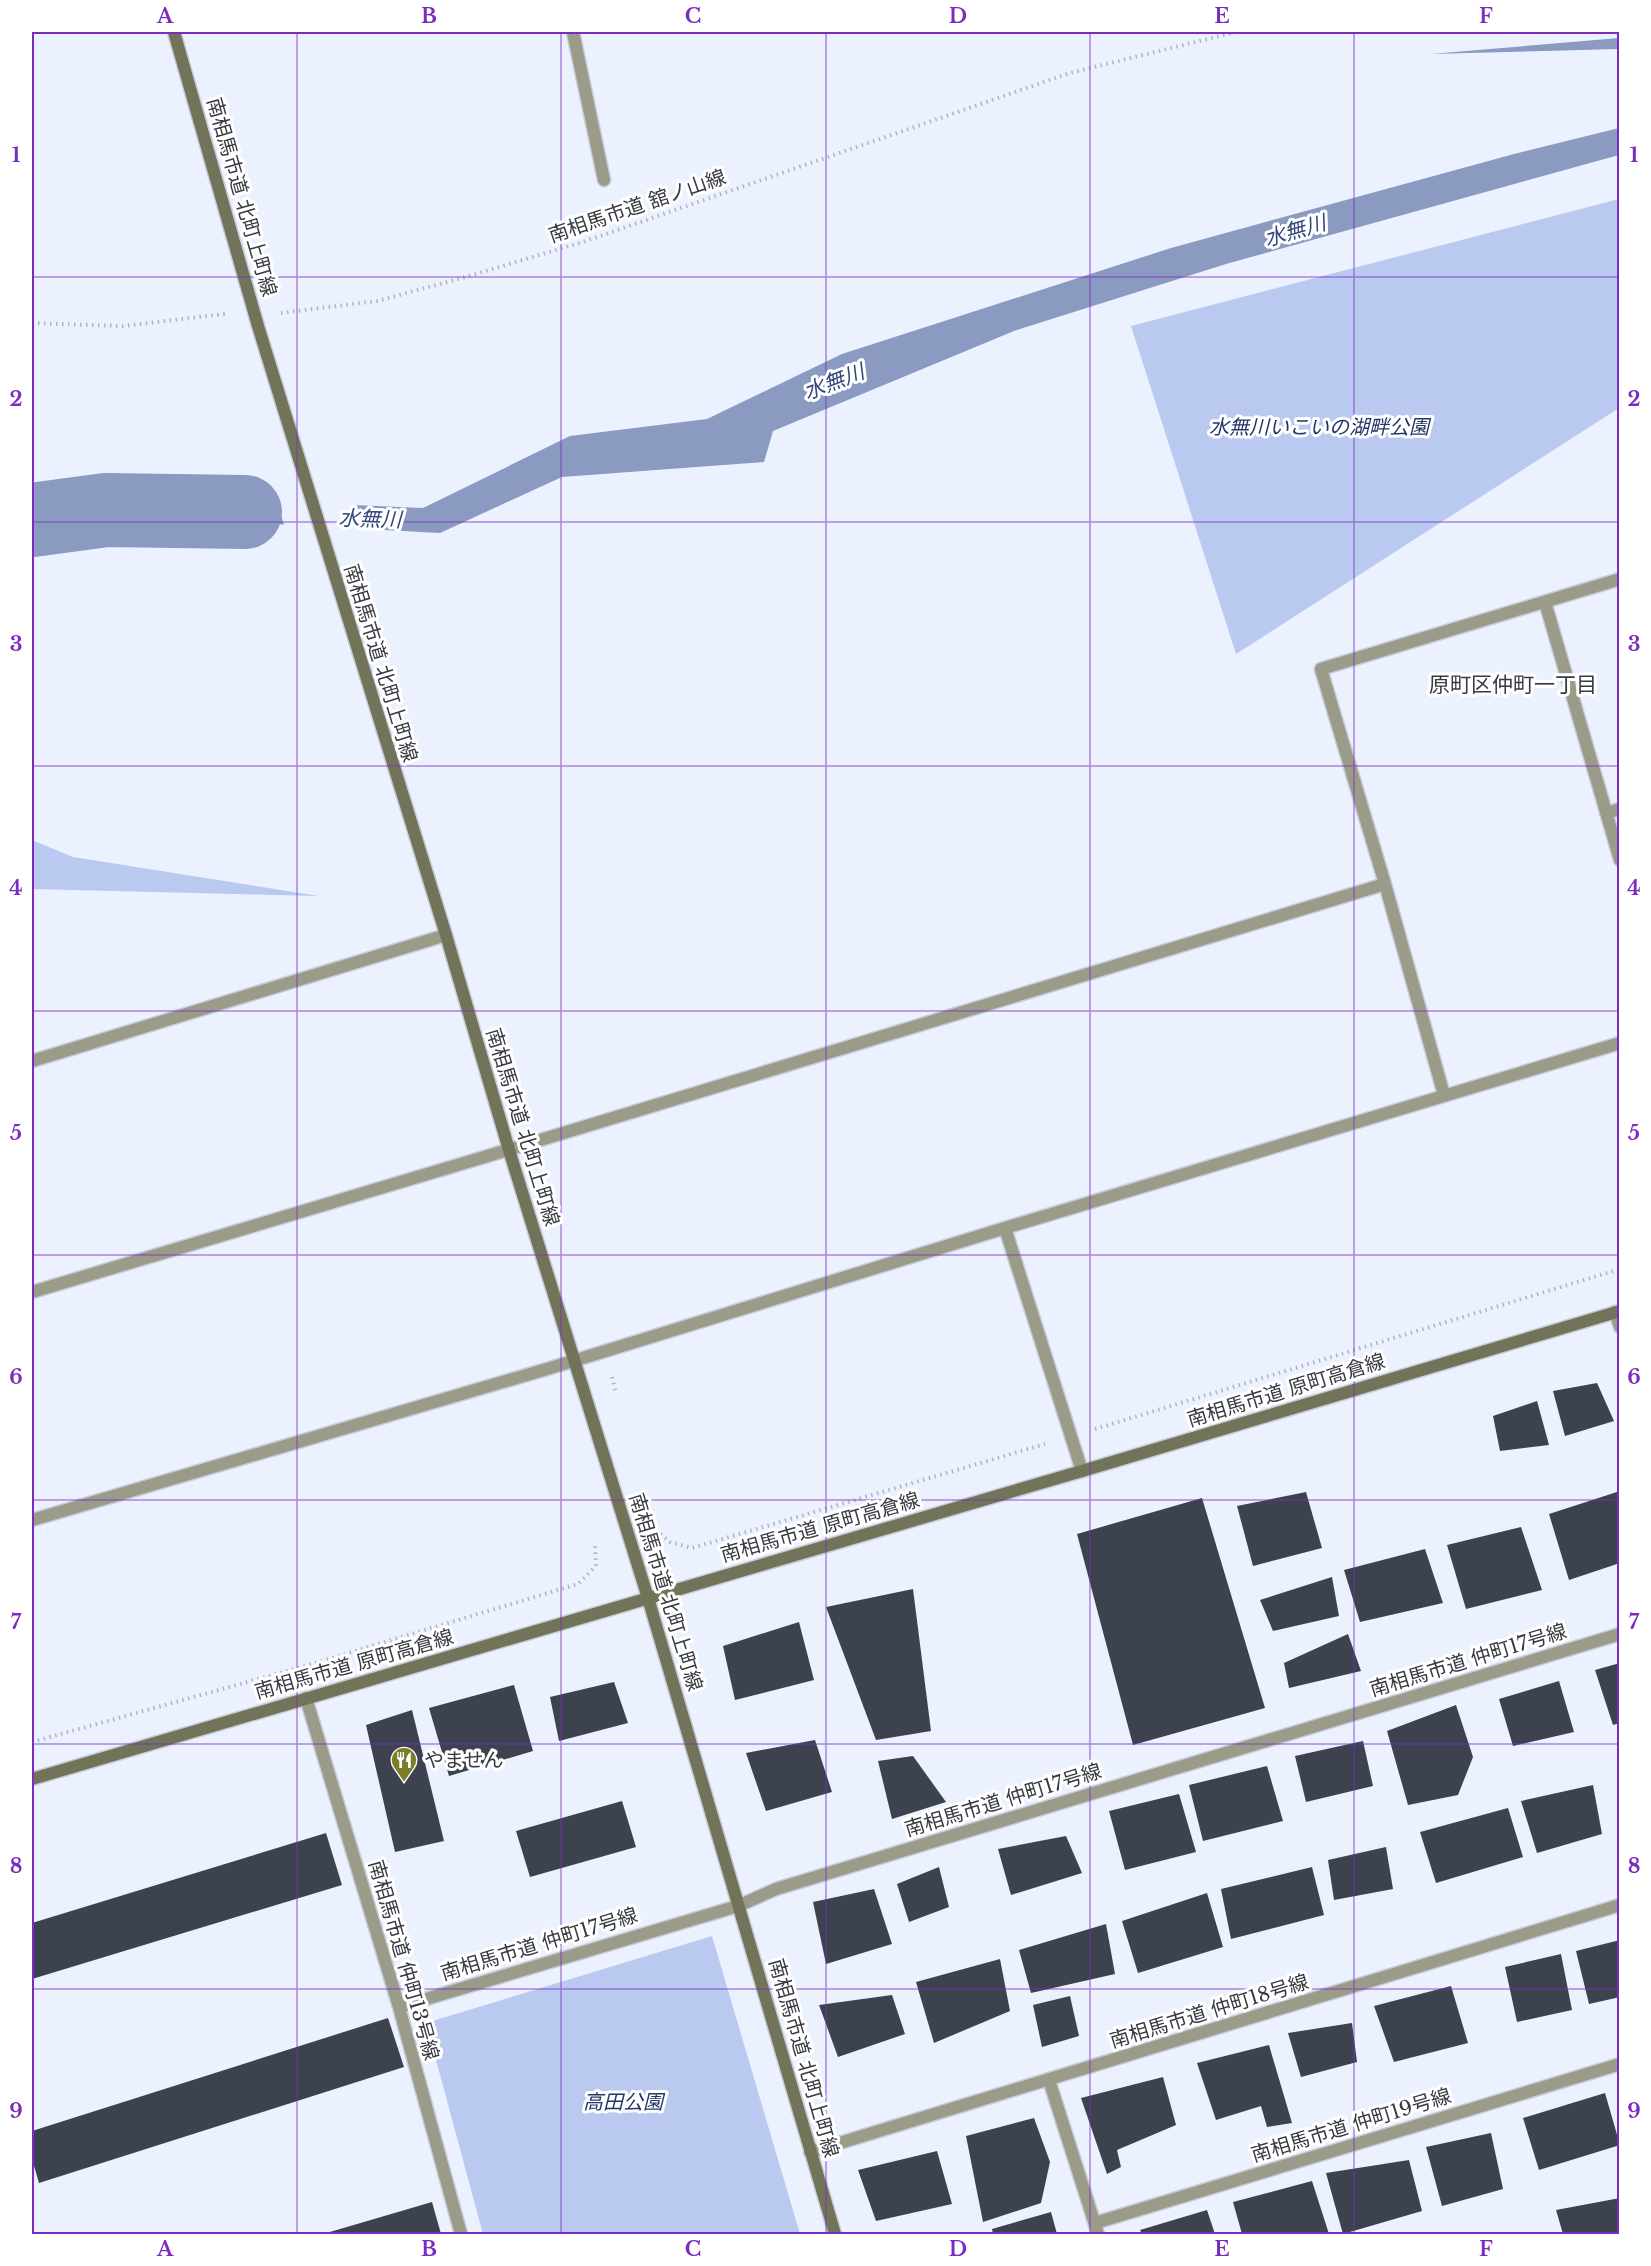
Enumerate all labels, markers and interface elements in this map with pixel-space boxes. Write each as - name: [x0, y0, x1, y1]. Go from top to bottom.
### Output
- text: A: [156, 4, 174, 28]
- text: B: [421, 4, 437, 28]
- text: C: [685, 4, 701, 28]
- text: D: [949, 4, 967, 28]
- text: E: [1214, 4, 1230, 28]
- text: F: [1479, 4, 1493, 28]
- street label: 南相馬市道 北町上町線: [202, 95, 282, 299]
- text: 1: [12, 143, 21, 167]
- text: 1: [1630, 143, 1639, 167]
- street label: 南相馬市道 舘ノ山線: [545, 164, 729, 248]
- water label: 水無川: [1261, 209, 1331, 252]
- water label: 水無川: [800, 358, 870, 405]
- text: 2: [9, 387, 23, 411]
- text: 2: [1627, 387, 1641, 411]
- park label: 水無川いこいの湖畔公園: [1209, 415, 1432, 439]
- water label: 水無川: [338, 505, 404, 533]
- street label: 南相馬市道 北町上町線: [339, 561, 423, 765]
- text: 3: [10, 632, 22, 656]
- text: 3: [1628, 632, 1640, 656]
- district label: 原町区仲町一丁目: [1429, 672, 1597, 698]
- text: 4: [9, 876, 23, 900]
- text: 4: [1627, 876, 1641, 900]
- street label: 南相馬市道 北町上町線: [481, 1025, 565, 1229]
- text: 5: [10, 1121, 22, 1145]
- text: 5: [1628, 1121, 1640, 1145]
- street label: 南相馬市道 原町高倉線: [1184, 1348, 1388, 1432]
- text: 6: [9, 1365, 23, 1389]
- text: 6: [1627, 1365, 1641, 1389]
- street label: 南相馬市道 原町高倉線: [718, 1487, 922, 1567]
- street label: 南相馬市道 北町上町線: [624, 1490, 708, 1694]
- text: 7: [11, 1610, 22, 1634]
- text: 7: [1629, 1610, 1640, 1634]
- street label: 南相馬市道 仲町17号線: [1367, 1619, 1569, 1701]
- street label: 南相馬市道 原町高倉線: [252, 1624, 456, 1704]
- restaurant icon: やません: [389, 1745, 419, 1783]
- place label: やません: [424, 1748, 503, 1772]
- street label: 南相馬市道 仲町17号線: [902, 1759, 1104, 1841]
- text: 8: [10, 1854, 22, 1878]
- text: 8: [1628, 1854, 1640, 1878]
- street label: 南相馬市道 仲町13号線: [364, 1857, 444, 2063]
- street label: 南相馬市道 仲町17号線: [438, 1903, 640, 1985]
- street label: 南相馬市道 北町上町線: [764, 1956, 844, 2160]
- street label: 南相馬市道 仲町18号線: [1107, 1969, 1311, 2053]
- street label: 南相馬市道 仲町19号線: [1248, 2083, 1454, 2167]
- park label: 高田公園: [583, 2090, 666, 2114]
- text: 9: [9, 2099, 23, 2123]
- text: 9: [1627, 2099, 1641, 2123]
- text: A: [156, 2237, 174, 2261]
- text: B: [421, 2237, 437, 2261]
- text: C: [685, 2237, 701, 2261]
- text: D: [949, 2237, 967, 2261]
- text: E: [1214, 2237, 1230, 2261]
- text: F: [1479, 2237, 1493, 2261]

